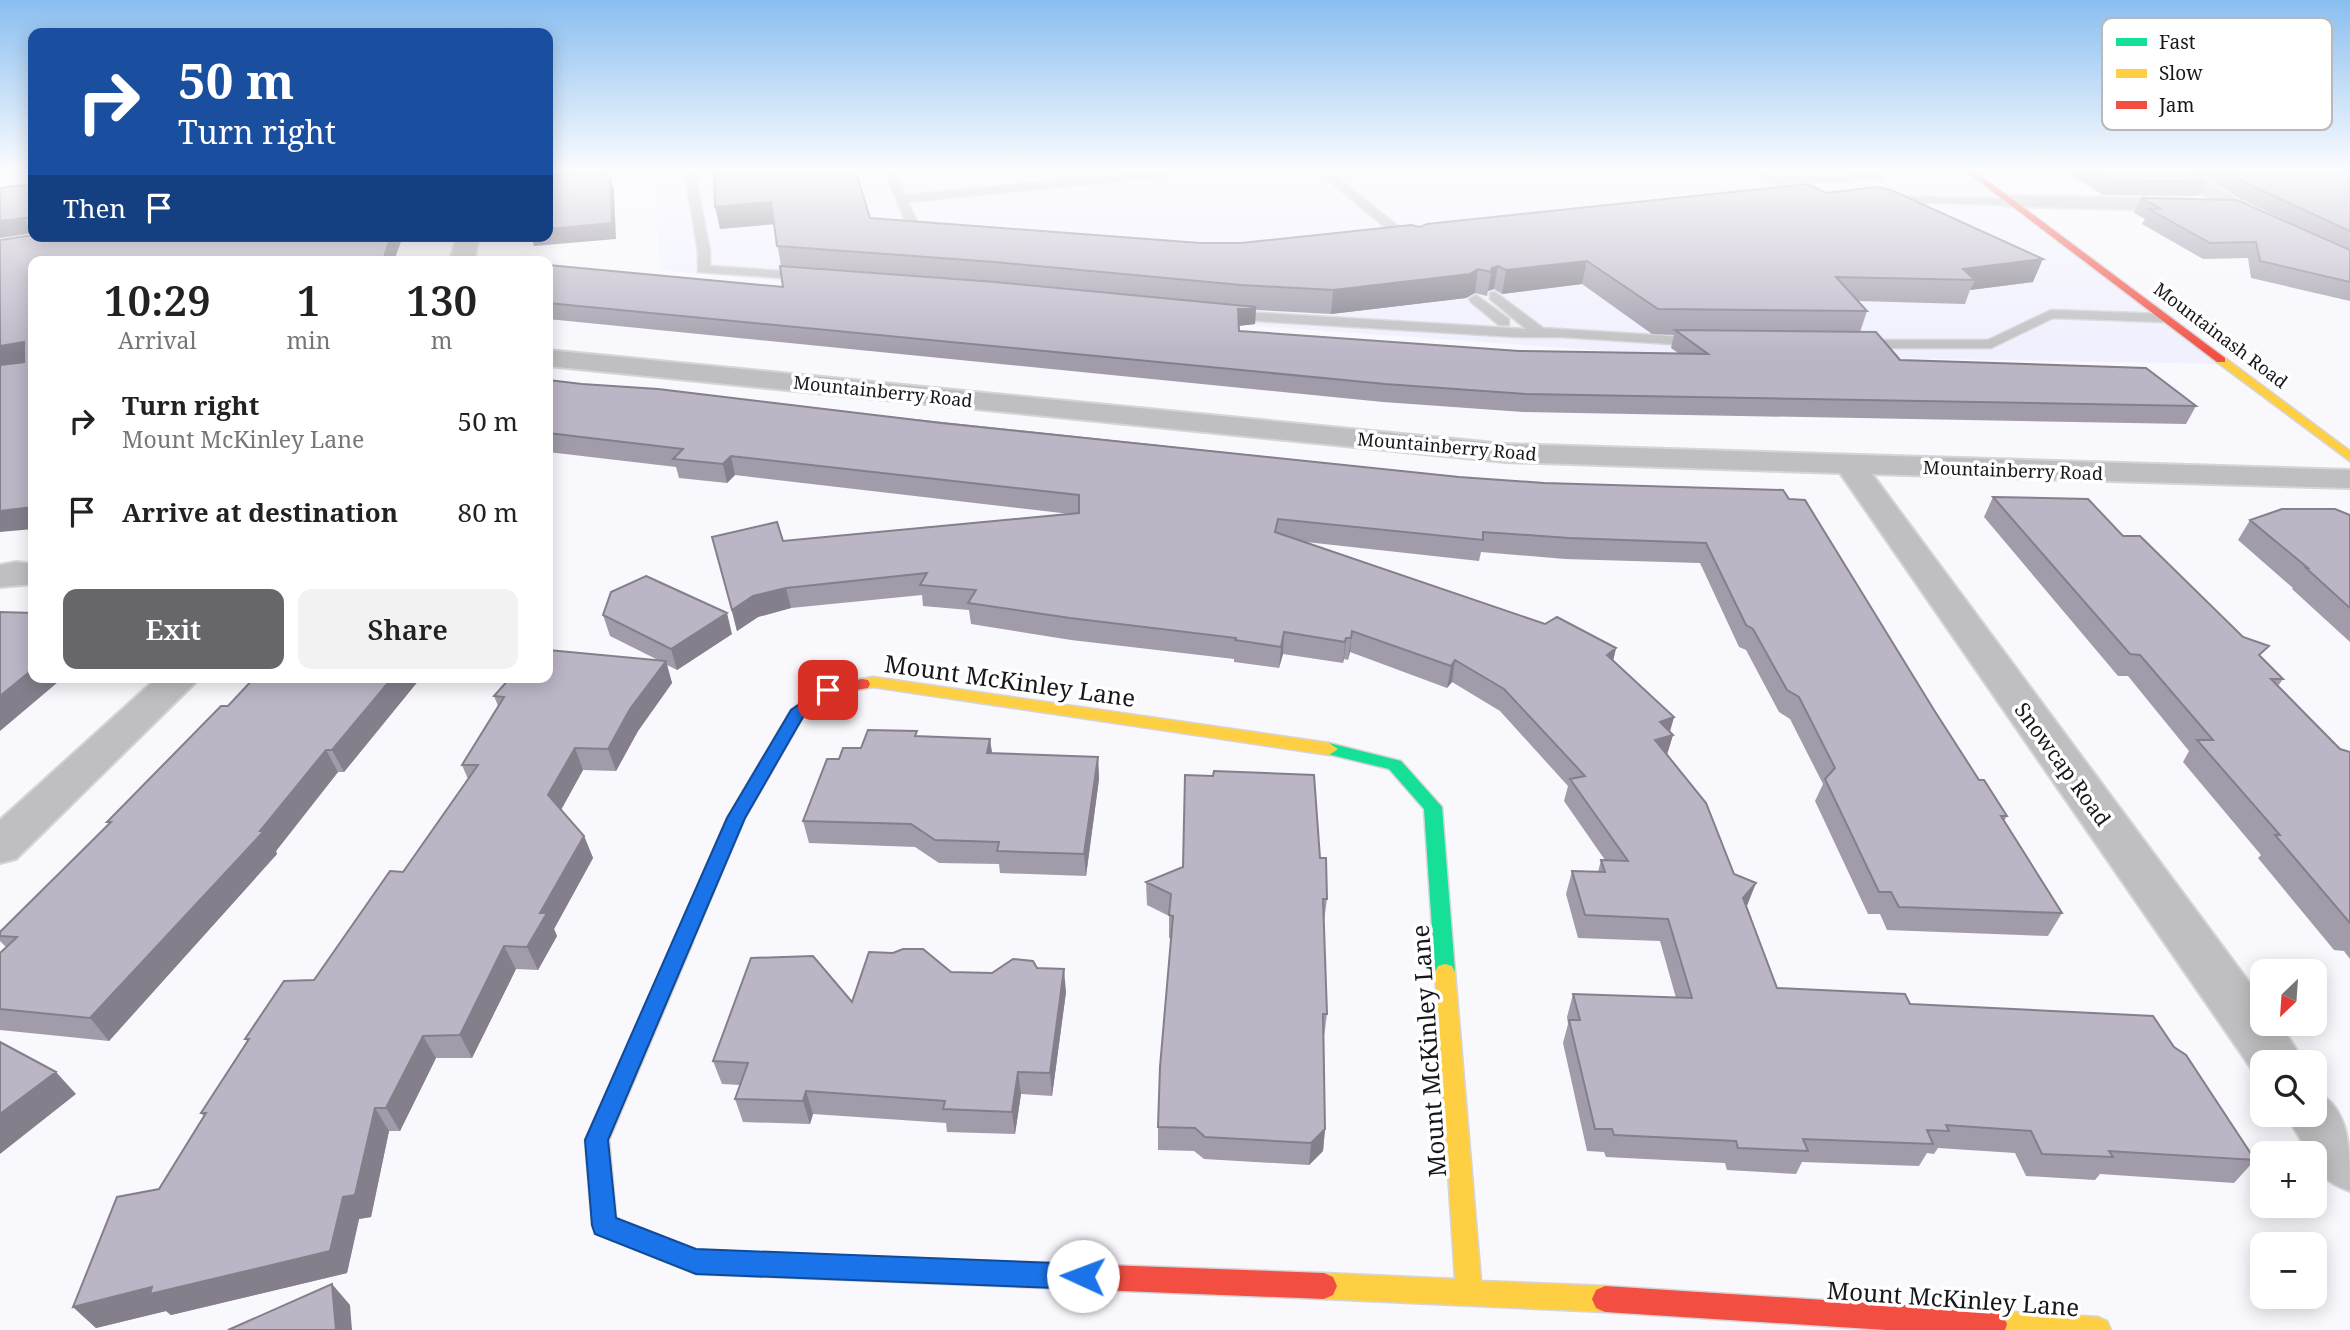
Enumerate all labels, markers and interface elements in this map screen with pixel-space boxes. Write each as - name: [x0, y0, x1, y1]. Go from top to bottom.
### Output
- legend: [2102, 18, 2332, 130]
- text: Fast: [2159, 29, 2196, 55]
- text: 50 m: [178, 47, 294, 113]
- icon: right: [63, 56, 154, 147]
- text: Slow: [2159, 60, 2203, 86]
- text: Jam: [2158, 92, 2194, 118]
- text: Turn right: [178, 110, 336, 153]
- icon: arrive: [140, 189, 178, 227]
- text: Then: [63, 190, 126, 226]
- text: 10:29: [104, 271, 211, 328]
- text: 1: [297, 271, 320, 328]
- text: 130: [406, 271, 477, 328]
- street label: Mountainash Road: [2149, 277, 2293, 393]
- text: Arrival: [118, 324, 197, 356]
- text: min: [287, 324, 331, 356]
- text: m: [431, 324, 453, 356]
- street label: Mountainberry Road: [792, 370, 974, 412]
- text: Turn right: [122, 387, 259, 423]
- icon: right: [63, 402, 101, 440]
- text: 50 m: [458, 403, 518, 439]
- text: Mount McKinley Lane: [122, 423, 364, 455]
- street label: Mountainberry Road: [1356, 426, 1538, 466]
- street label: Mountainberry Road: [1923, 455, 2103, 485]
- icon: arrive: [63, 493, 101, 531]
- text: Arrive at destination: [122, 494, 398, 530]
- text: 80 m: [458, 494, 518, 530]
- button: Exit: [63, 589, 284, 669]
- button: Share: [298, 589, 518, 669]
- street label: Mount McKinley Lane: [882, 646, 1138, 714]
- pin: [798, 660, 858, 720]
- icon: arrive: [809, 671, 847, 709]
- street label: Snowcap Road: [2009, 697, 2117, 831]
- street label: Mount McKinley Lane: [1403, 924, 1453, 1178]
- north arrow: [2250, 959, 2328, 1036]
- map controls: [2250, 959, 2327, 1309]
- button: search: [2250, 1050, 2327, 1127]
- button: +: [2250, 1141, 2327, 1218]
- button: −: [2250, 1232, 2327, 1309]
- position arrow: [1046, 1239, 1120, 1313]
- street label: Mount McKinley Lane: [1826, 1273, 2080, 1323]

